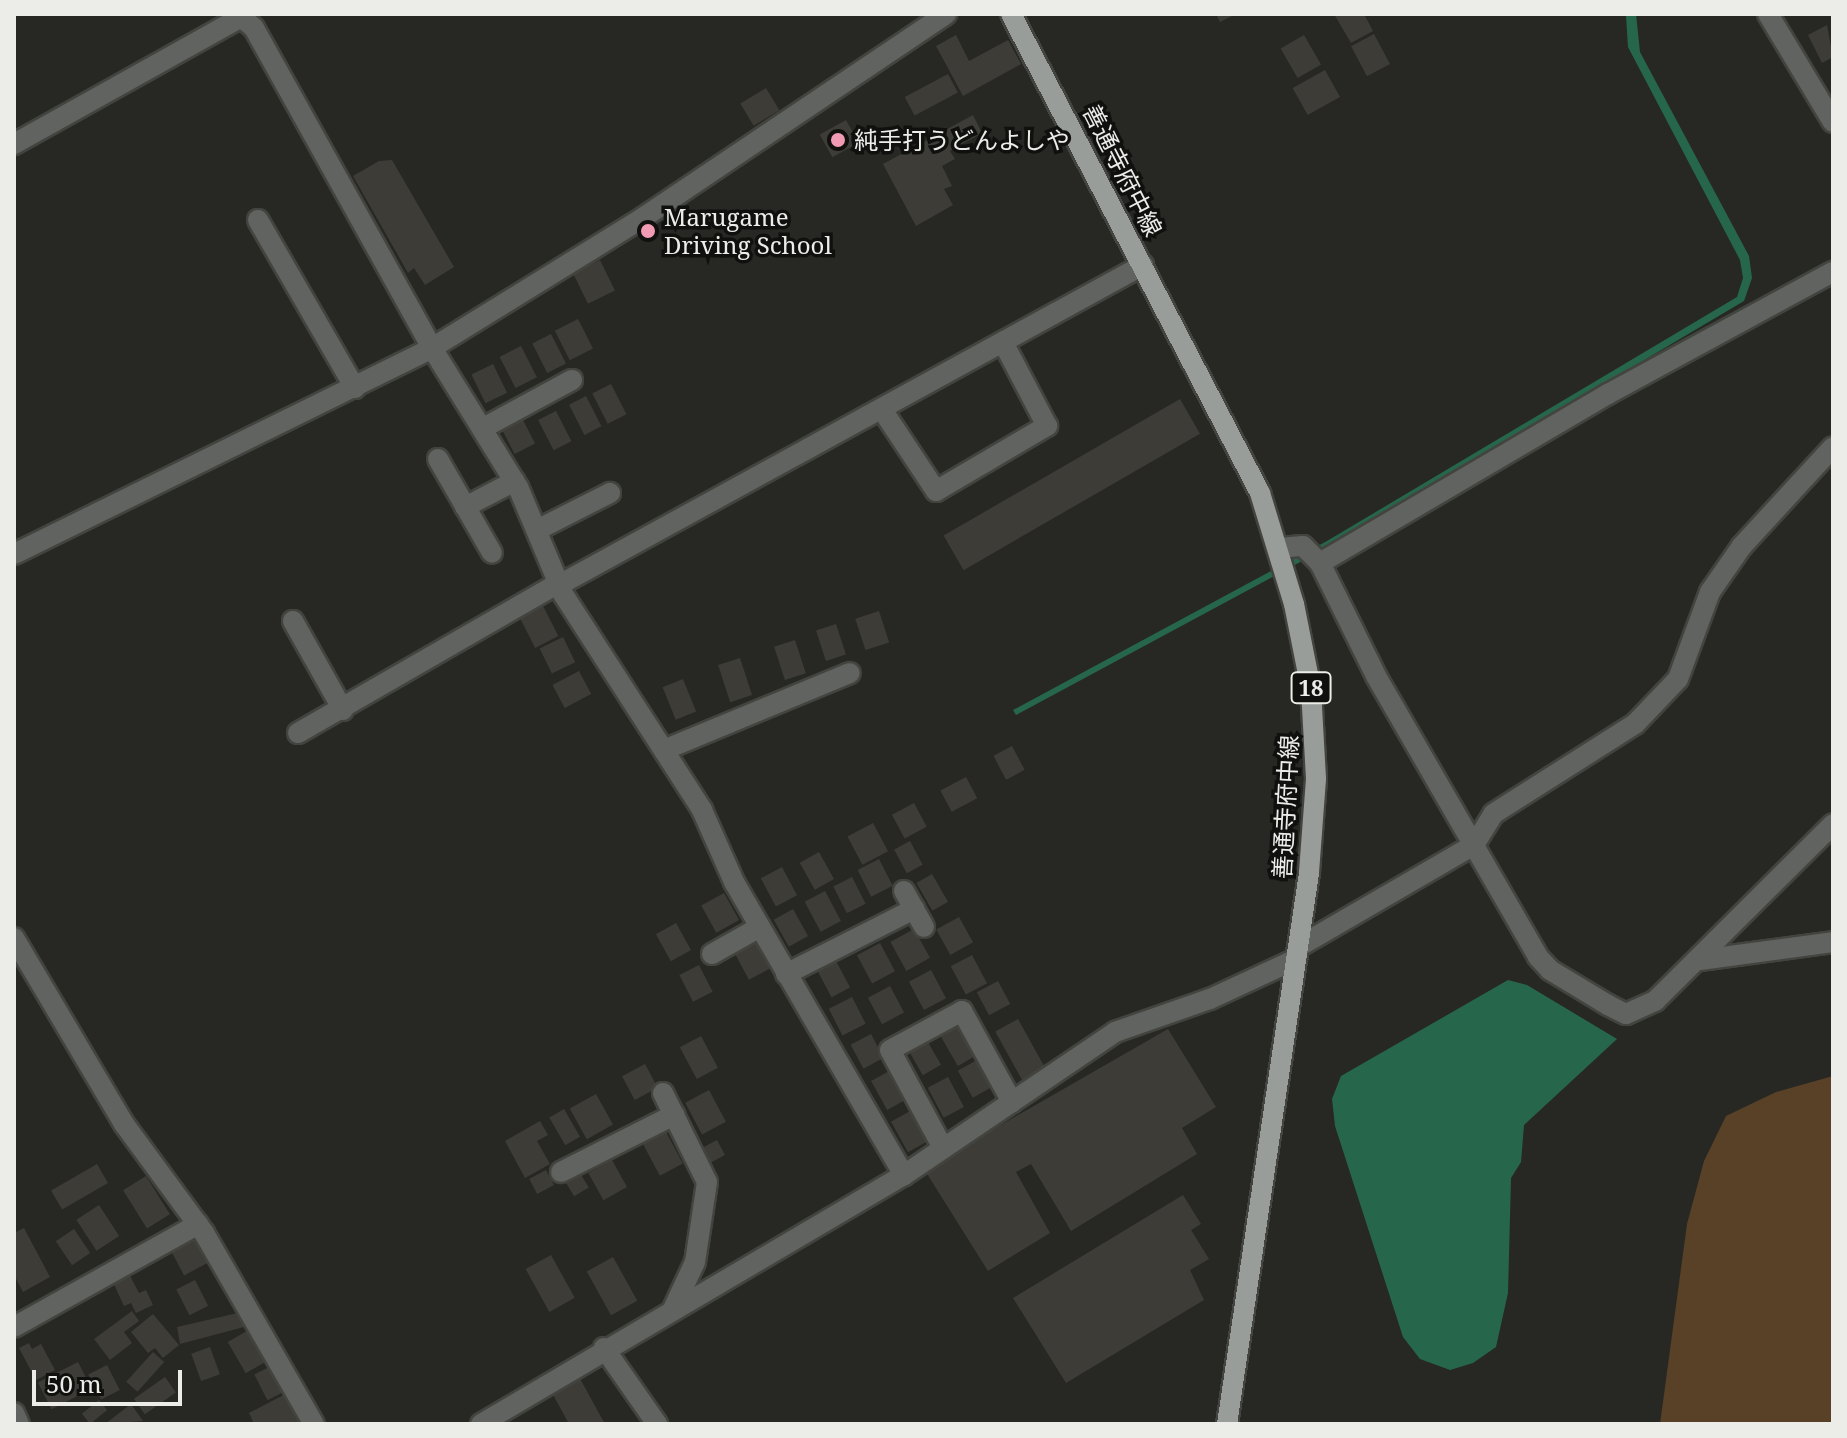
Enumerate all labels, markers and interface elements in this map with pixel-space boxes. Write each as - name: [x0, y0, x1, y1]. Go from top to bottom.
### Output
- street label: 善通寺府中線: [1077, 99, 1169, 241]
- place label: 純手打うどんよしや: [854, 126, 1070, 154]
- marker: 純手打うどんよしや: [829, 131, 847, 149]
- place label: Marugame Driving School: [664, 203, 832, 259]
- marker: Marugame Driving School: [639, 222, 657, 240]
- road number: 18: [1289, 670, 1333, 706]
- street label: 善通寺府中線: [1267, 734, 1303, 880]
- scale bar: [36, 1354, 186, 1404]
- text: 50 m: [46, 1367, 102, 1400]

